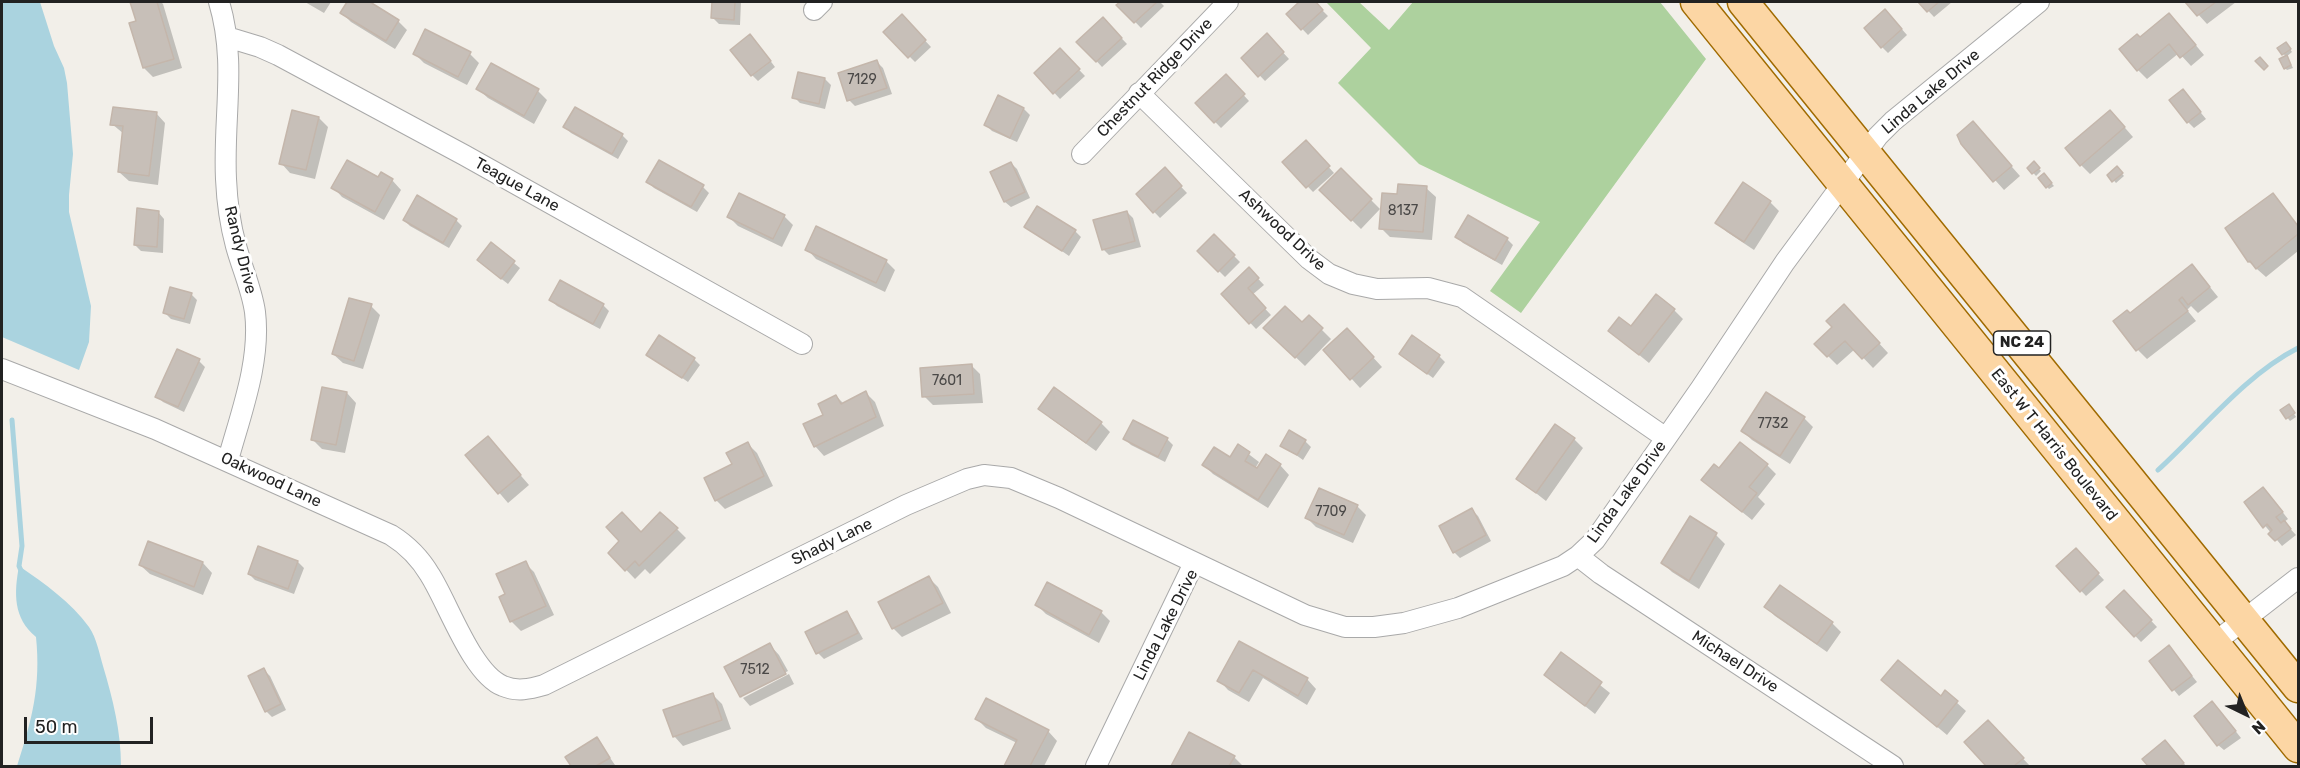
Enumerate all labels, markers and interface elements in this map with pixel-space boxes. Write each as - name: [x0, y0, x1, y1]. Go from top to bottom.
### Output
- street label: Chestnut Ridge Drive: [1093, 14, 1217, 142]
- street label: Linda Lake Drive: [1878, 45, 1984, 139]
- house number: 7129: [847, 72, 877, 88]
- street label: Teague Lane: [471, 154, 563, 216]
- street label: Ashwood Drive: [1235, 185, 1329, 275]
- house number: 8137: [1388, 203, 1418, 219]
- street label: Randy Drive: [220, 204, 260, 296]
- road number: NC 24: [1994, 331, 2050, 355]
- street label: East W T Harris Boulevard: [1987, 365, 2121, 525]
- house number: 7601: [932, 373, 962, 389]
- house number: 7732: [1758, 416, 1788, 432]
- street label: Linda Lake Drive: [1583, 437, 1671, 547]
- street label: Oakwood Lane: [218, 448, 324, 512]
- house number: 7709: [1315, 504, 1347, 520]
- street label: Shady Lane: [789, 514, 875, 570]
- street label: Linda Lake Drive: [1130, 566, 1202, 684]
- street label: Michael Drive: [1688, 627, 1782, 697]
- house number: 7512: [740, 662, 770, 678]
- north arrow: [2216, 684, 2276, 744]
- scale bar: [27, 705, 156, 743]
- text: 50 m: [35, 716, 78, 738]
- text: N: [2248, 717, 2269, 738]

